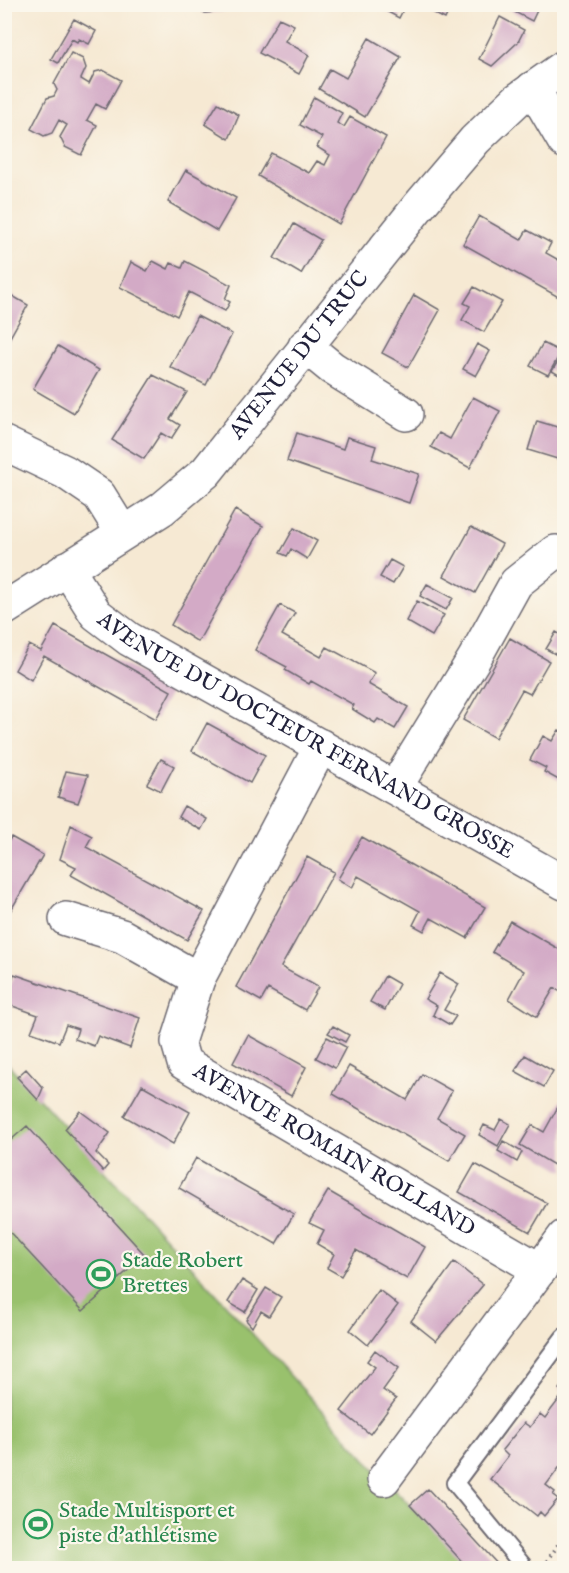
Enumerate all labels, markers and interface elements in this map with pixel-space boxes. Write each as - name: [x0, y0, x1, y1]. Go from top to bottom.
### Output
- street label: AVENUE DU TRUC: [223, 265, 375, 446]
- street label: AVENUE DU DOCTEUR FERNAND GROSSE: [91, 605, 519, 866]
- street label: AVENUE ROMAIN ROLLAND: [187, 1057, 480, 1243]
- place label: Stade Robert Brettes: [122, 1247, 243, 1300]
- sports icon: Stade Robert Brettes: [85, 1258, 117, 1290]
- place label: Stade Multisport et piste d'athlétisme: [59, 1497, 235, 1550]
- sports icon: Stade Multisport et piste d'athlétisme: [22, 1508, 54, 1540]

